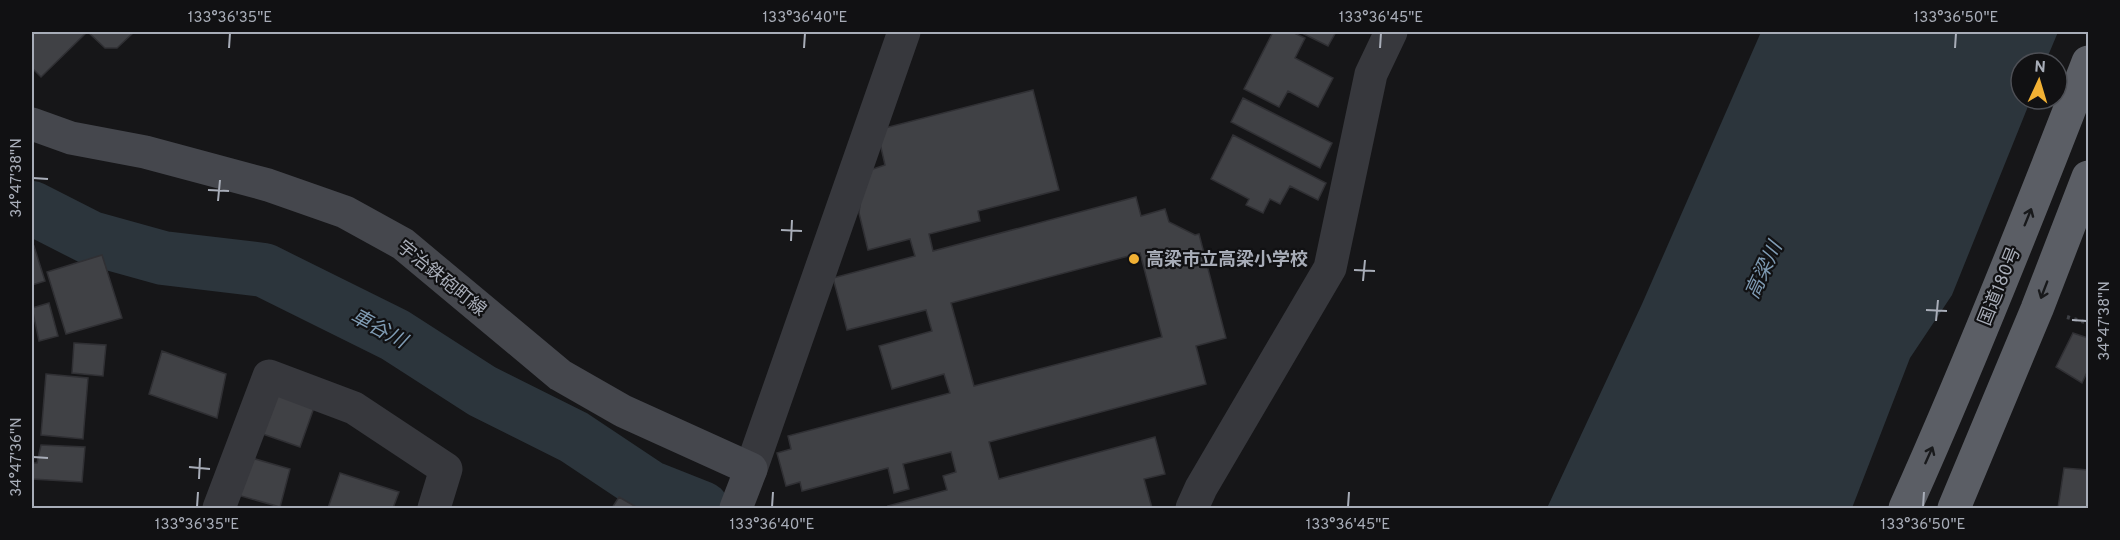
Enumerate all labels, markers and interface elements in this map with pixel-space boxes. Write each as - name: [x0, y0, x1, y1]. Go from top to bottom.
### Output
- text: 133°36'35"E: [188, 9, 272, 28]
- text: 133°36'40"E: [763, 9, 847, 28]
- text: 133°36'45"E: [1339, 9, 1423, 28]
- text: 133°36'50"E: [1914, 9, 1998, 28]
- north arrow: [2009, 51, 2069, 111]
- text: N: [2033, 58, 2046, 78]
- text: 34°47'38"N: [8, 138, 27, 218]
- one-way arrow: [2023, 208, 2034, 227]
- street label: 宇治鉄砲町線: [392, 236, 490, 322]
- water label: 高梁川: [1740, 236, 1790, 304]
- street label: 国道180号: [1974, 244, 2027, 329]
- place label: 高梁市立高梁小学校: [1146, 249, 1308, 272]
- marker: 高梁市立高梁小学校: [1127, 252, 1141, 266]
- one-way arrow: [2038, 280, 2049, 299]
- text: 34°47'38"N: [2096, 281, 2115, 361]
- water label: 車谷川: [345, 304, 412, 356]
- text: 34°47'36"N: [8, 417, 27, 497]
- one-way arrow: [1924, 446, 1935, 465]
- text: 133°36'35"E: [155, 516, 239, 535]
- text: 133°36'40"E: [730, 516, 814, 535]
- text: 133°36'45"E: [1306, 516, 1390, 535]
- text: 133°36'50"E: [1881, 516, 1965, 535]

